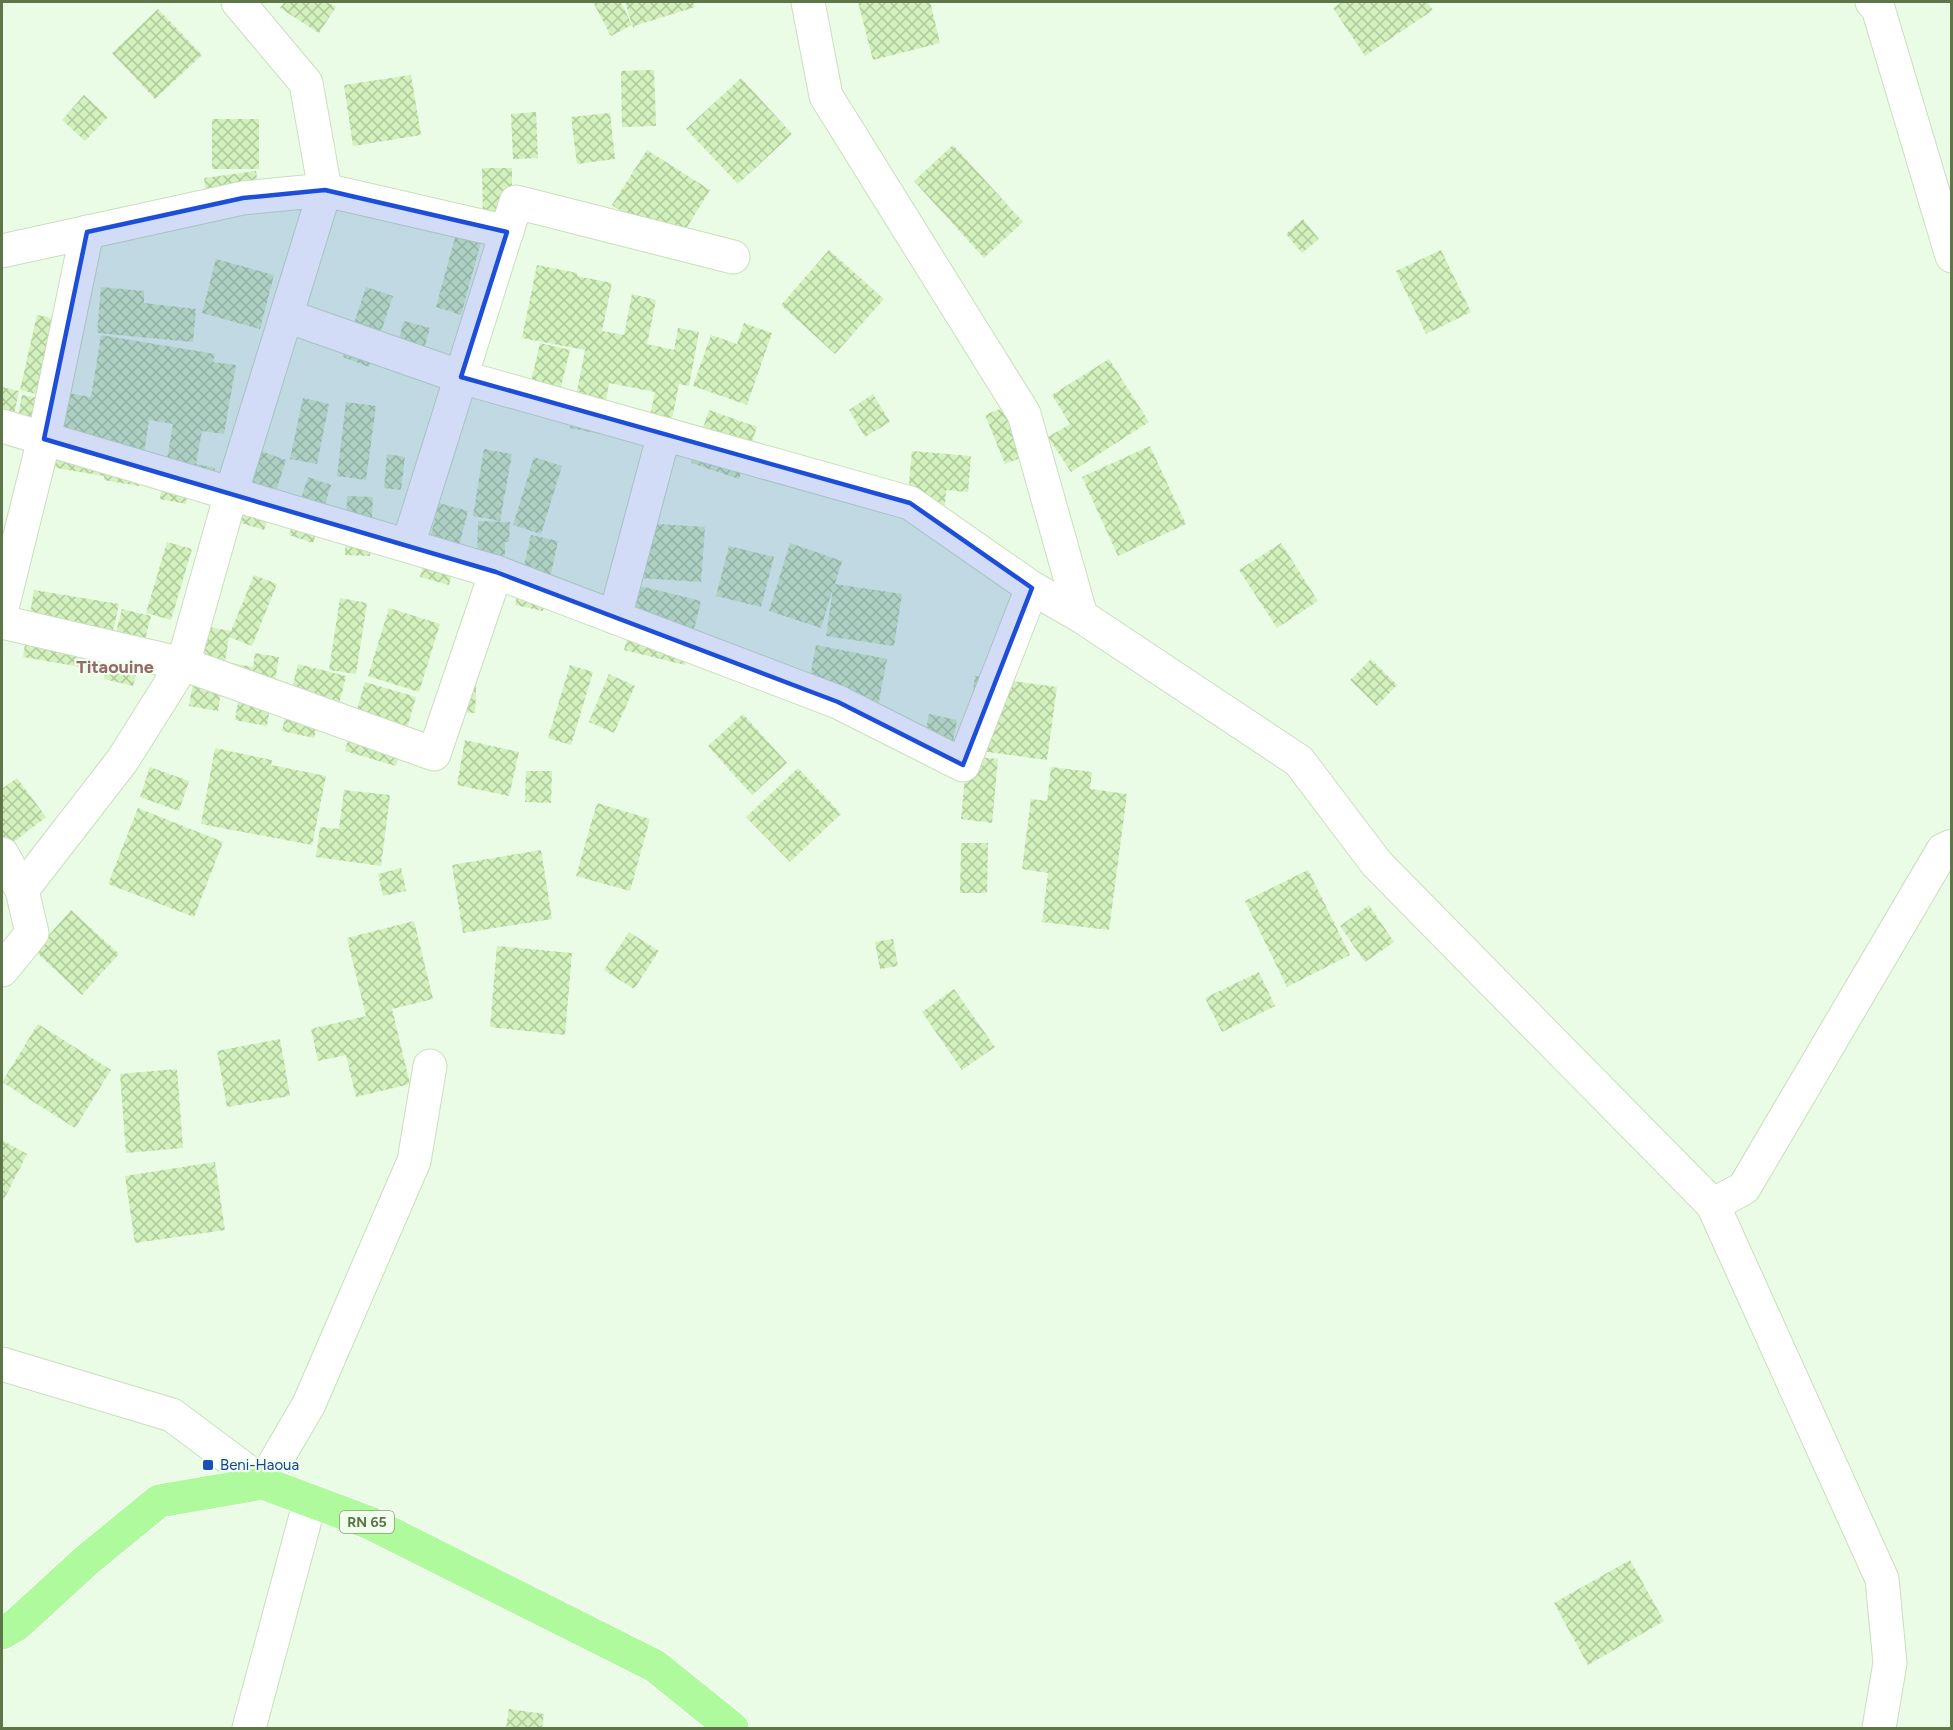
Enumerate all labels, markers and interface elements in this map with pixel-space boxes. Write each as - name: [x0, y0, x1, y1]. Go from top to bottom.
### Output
- district label: Titaouine: [76, 656, 154, 678]
- place label: Beni-Haoua: [220, 1456, 299, 1474]
- marker: Beni-Haoua: [201, 1458, 215, 1472]
- road number: RN 65: [340, 1511, 394, 1533]

